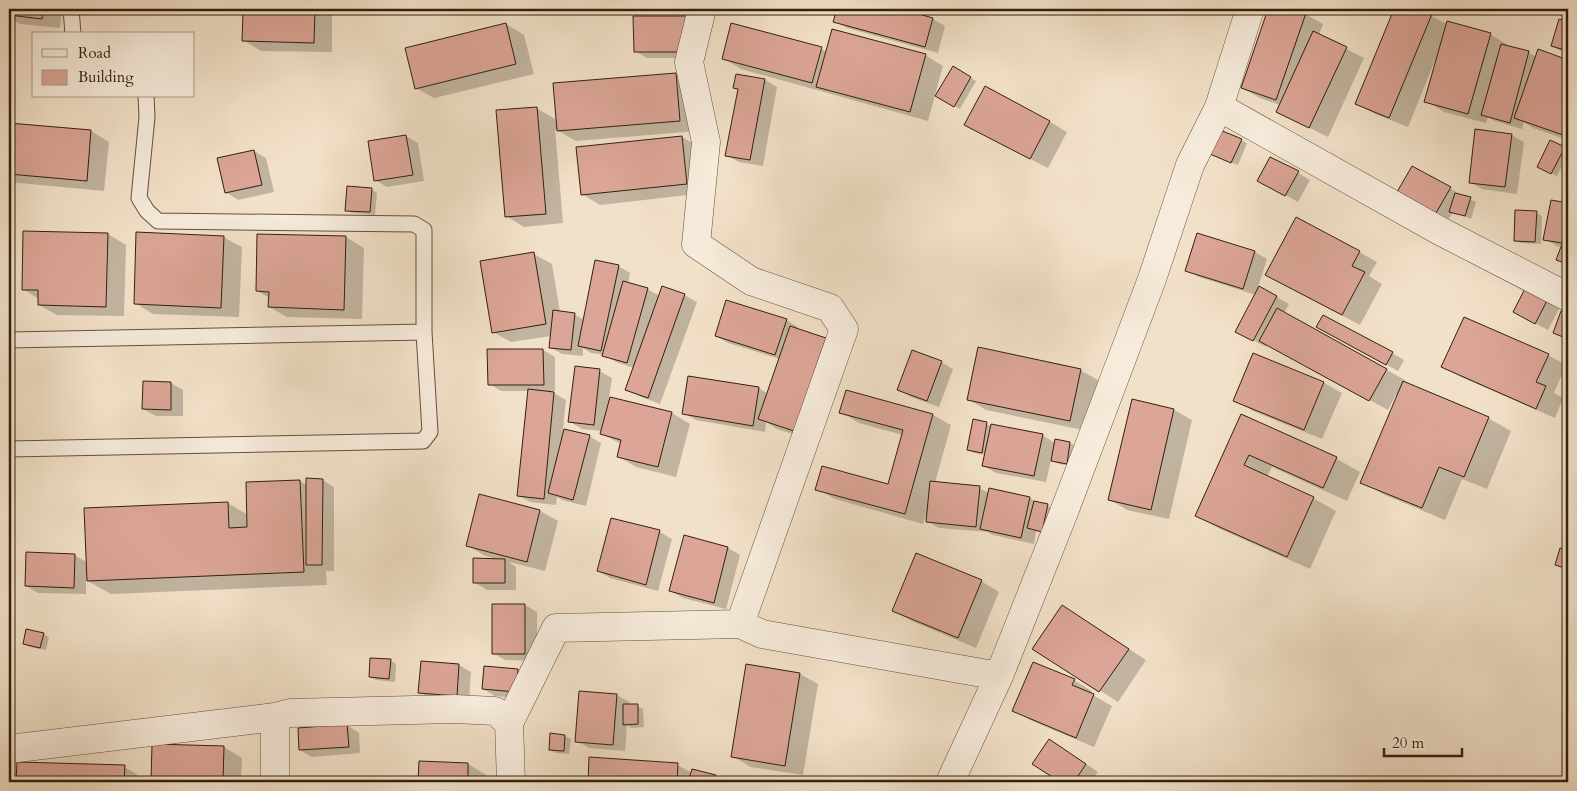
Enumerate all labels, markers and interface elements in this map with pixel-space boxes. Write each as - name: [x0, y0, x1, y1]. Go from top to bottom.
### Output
- legend: [32, 32, 195, 98]
- text: Road: [78, 43, 111, 63]
- text: Building: [78, 67, 134, 87]
- scale bar: [1384, 726, 1462, 758]
- text: 20 m: [1392, 733, 1424, 753]

